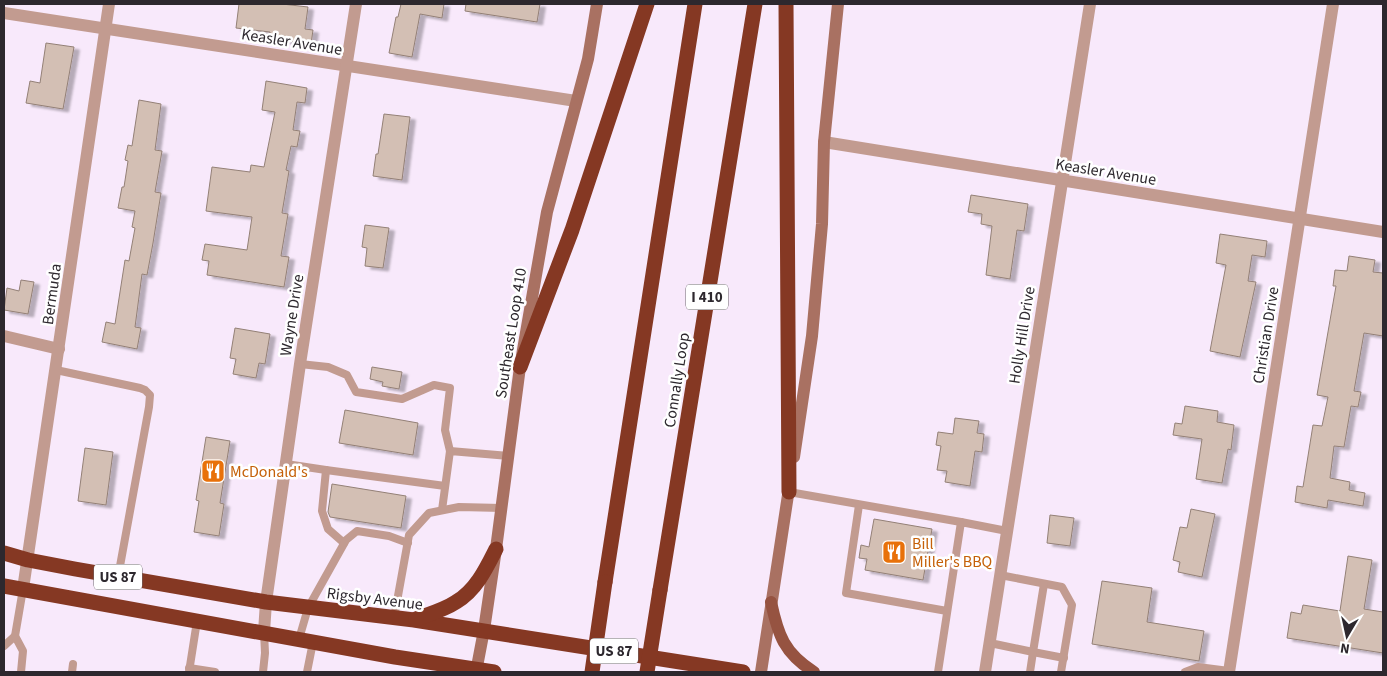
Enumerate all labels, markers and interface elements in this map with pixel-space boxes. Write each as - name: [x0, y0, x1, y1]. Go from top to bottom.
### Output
- street label: Keasler Avenue: [240, 23, 344, 61]
- street label: Keasler Avenue: [1054, 153, 1158, 191]
- street label: Bermuda: [37, 262, 67, 326]
- street label: Southeast Loop 410: [490, 266, 532, 400]
- street label: Wayne Drive: [275, 273, 309, 358]
- road number: I 410: [686, 284, 728, 310]
- street label: Holly Hill Drive: [1003, 285, 1041, 385]
- street label: Christian Drive: [1247, 285, 1285, 385]
- street label: Connally Loop: [659, 331, 695, 429]
- restaurant icon: McDonald's: [200, 458, 226, 484]
- place label: McDonald's: [230, 461, 308, 483]
- place label: Bill Miller's BBQ: [912, 533, 993, 573]
- restaurant icon: Bill Miller's BBQ: [881, 539, 907, 565]
- road number: US 87: [94, 564, 142, 590]
- street label: Rigsby Avenue: [326, 582, 424, 616]
- north arrow: [1322, 611, 1372, 661]
- text: N: [1339, 637, 1351, 658]
- road number: US 87: [590, 638, 638, 664]

